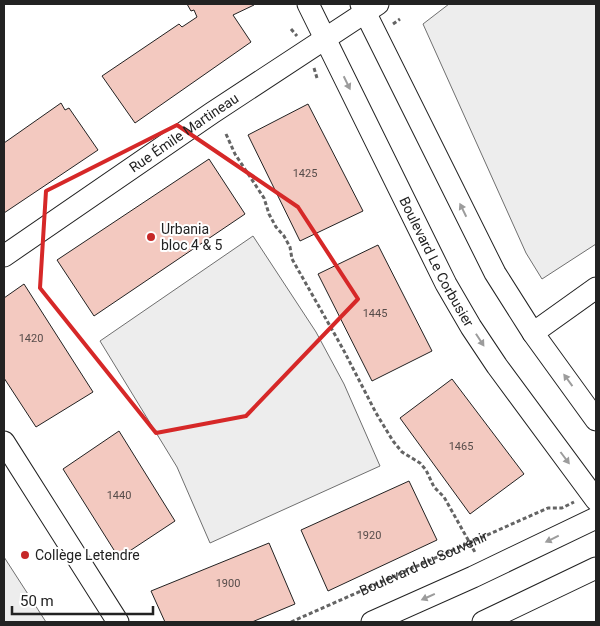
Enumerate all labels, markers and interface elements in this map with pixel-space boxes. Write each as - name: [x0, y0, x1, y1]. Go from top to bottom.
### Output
- one-way arrow: [343, 76, 351, 90]
- street label: Rue Émile Martineau: [126, 90, 241, 176]
- house number: 1425: [293, 167, 317, 180]
- street label: Boulevard Le Corbusier: [396, 194, 477, 330]
- one-way arrow: [459, 203, 467, 218]
- place label: Urbania bloc 4 & 5: [161, 221, 223, 253]
- marker: Urbania bloc 4 & 5: [145, 231, 157, 243]
- house number: 1445: [363, 307, 387, 320]
- house number: 1420: [19, 332, 43, 345]
- one-way arrow: [475, 334, 485, 347]
- one-way arrow: [562, 374, 573, 387]
- house number: 1465: [449, 440, 473, 453]
- one-way arrow: [560, 451, 571, 464]
- house number: 1440: [107, 489, 131, 502]
- street label: Boulevard du Souvenir: [357, 528, 490, 599]
- house number: 1920: [357, 529, 381, 542]
- one-way arrow: [545, 535, 559, 543]
- place label: Collège Letendre: [35, 547, 140, 563]
- marker: Collège Letendre: [19, 549, 31, 561]
- house number: 1900: [216, 577, 240, 590]
- scale bar: [12, 584, 154, 616]
- text: 50 m: [20, 592, 54, 610]
- one-way arrow: [421, 594, 435, 602]

